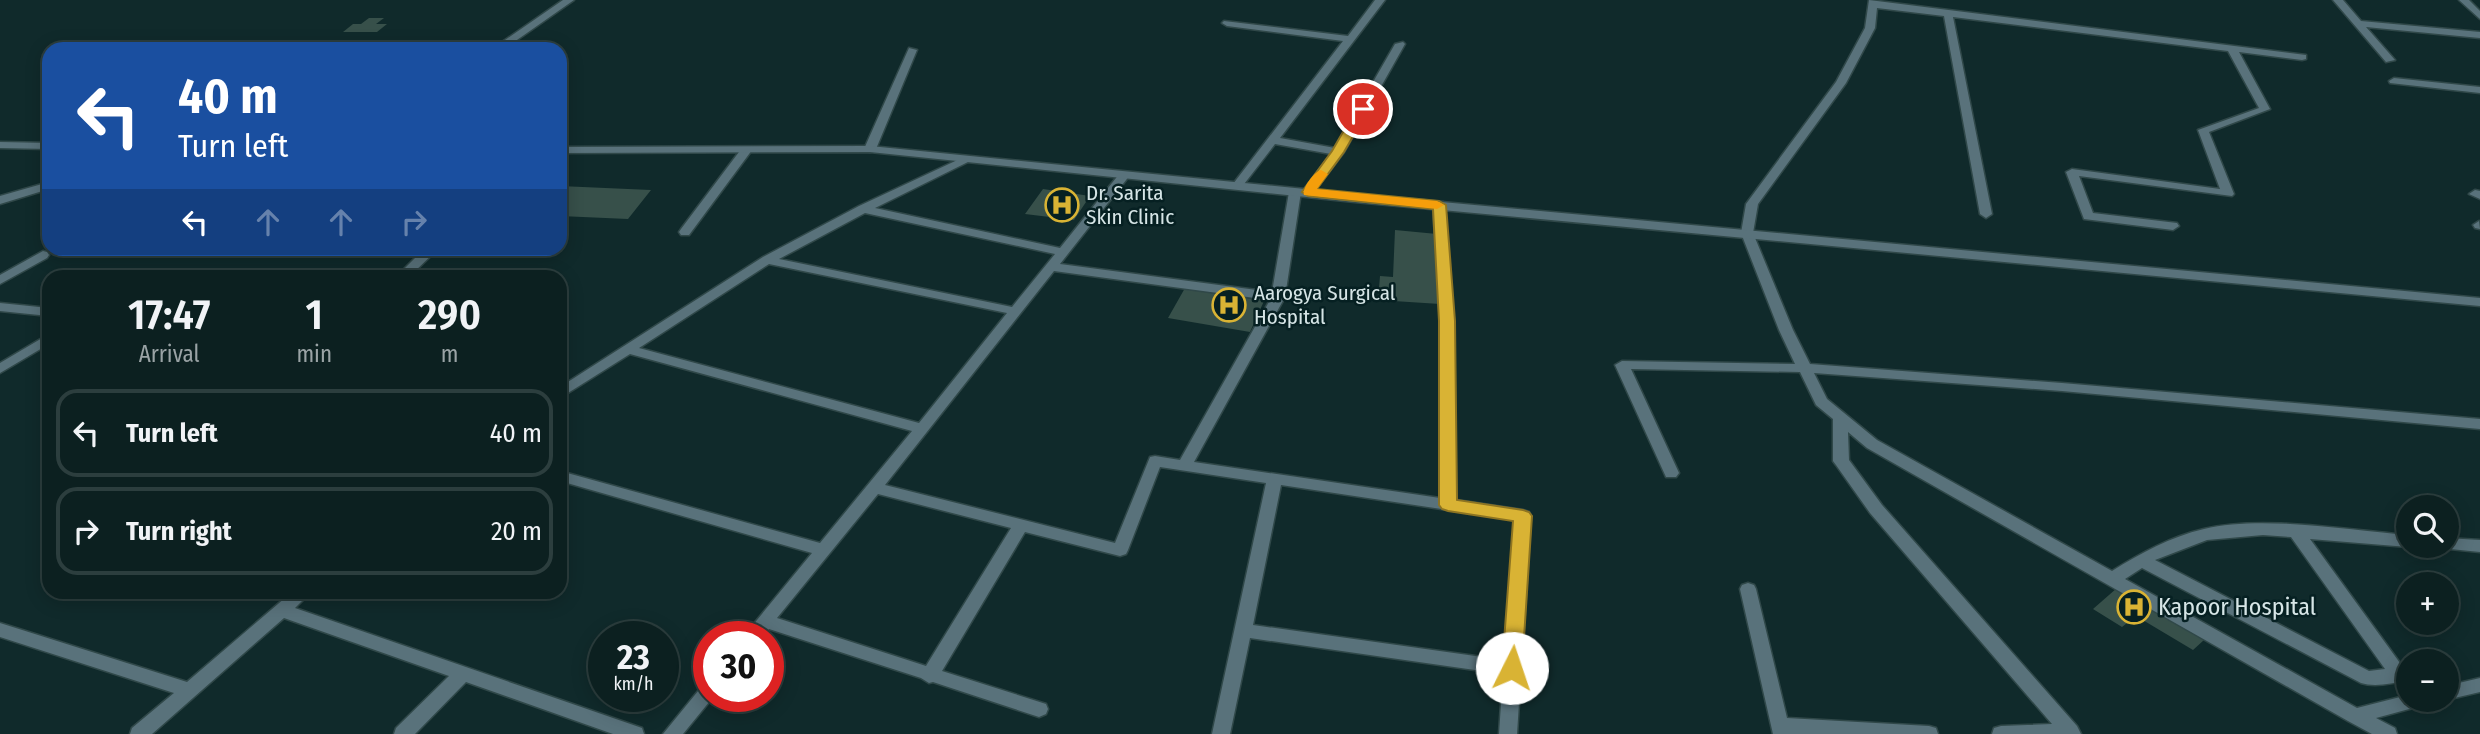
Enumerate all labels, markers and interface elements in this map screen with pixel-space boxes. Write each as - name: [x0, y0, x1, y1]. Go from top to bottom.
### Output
- text: 40 m: [178, 67, 278, 126]
- icon: left: [63, 70, 154, 161]
- pin: [1333, 79, 1393, 139]
- icon: arrive: [1344, 90, 1382, 128]
- text: Turn left: [178, 127, 288, 165]
- place label: Dr. Sarita Skin Clinic: [1086, 180, 1174, 230]
- hospital icon: Dr. Sarita Skin Clinic: [1043, 186, 1081, 224]
- icon: left: [176, 203, 214, 241]
- icon: ahead: [249, 203, 287, 241]
- icon: ahead: [322, 203, 360, 241]
- icon: right: [395, 203, 433, 241]
- place label: Aarogya Surgical Hospital: [1254, 280, 1396, 330]
- hospital icon: Aarogya Surgical Hospital: [1210, 286, 1248, 324]
- text: 17:47: [128, 290, 210, 340]
- text: 1: [306, 290, 323, 340]
- text: 290: [418, 290, 481, 340]
- text: Arrival: [139, 340, 200, 368]
- text: min: [296, 340, 332, 368]
- text: m: [441, 340, 458, 368]
- icon: left: [67, 414, 105, 452]
- text: Turn left: [126, 418, 218, 449]
- text: 40 m: [490, 418, 542, 449]
- map controls: [2396, 495, 2459, 712]
- button: search: [2396, 495, 2459, 558]
- icon: right: [67, 512, 105, 550]
- text: Turn right: [126, 516, 232, 547]
- text: 20 m: [491, 516, 542, 547]
- button: +: [2396, 572, 2459, 635]
- hospital icon: Kapoor Hospital: [2115, 588, 2153, 626]
- place label: Kapoor Hospital: [2158, 593, 2316, 621]
- speed limit sign: 30: [693, 621, 784, 712]
- position arrow: [1475, 631, 1549, 705]
- text: 23: [617, 636, 650, 678]
- button: −: [2396, 649, 2459, 712]
- text: km/h: [613, 673, 654, 695]

